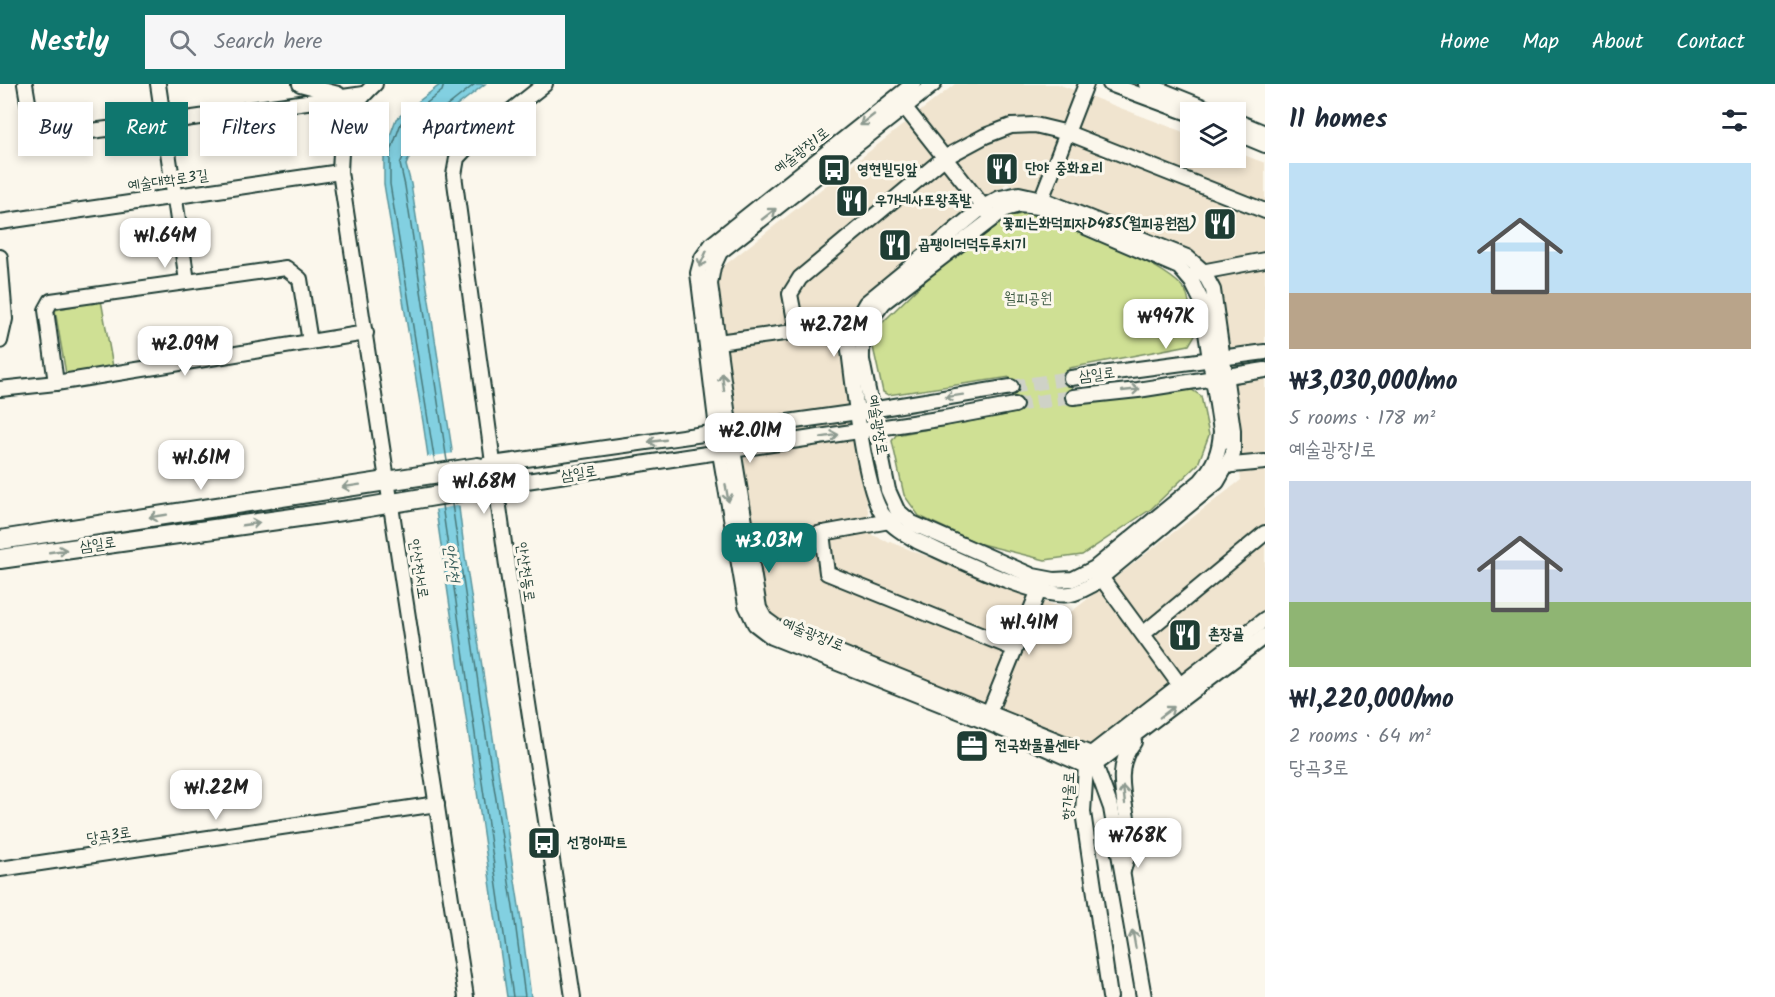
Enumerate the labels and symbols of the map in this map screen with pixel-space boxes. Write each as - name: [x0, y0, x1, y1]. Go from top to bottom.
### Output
- one-way arrow: [859, 114, 875, 127]
- street label: 예술광장1로: [769, 122, 835, 180]
- restaurant icon: 단야 중화요리: [984, 151, 1020, 187]
- bus stop icon: 영현빌딩앞: [816, 152, 852, 188]
- place label: 단야 중화요리: [1025, 157, 1103, 181]
- place label: 영현빌딩앞: [857, 158, 917, 182]
- street label: 예술대학로3길: [126, 163, 210, 199]
- restaurant icon: 우가네사또왕족발: [834, 183, 870, 219]
- place label: 우가네사또왕족발: [875, 189, 972, 213]
- restaurant icon: 꽃피는화덕피자D485(월피공원점): [1202, 206, 1238, 242]
- one-way arrow: [761, 207, 777, 220]
- place label: 꽃피는화덕피자D485(월피공원점): [1002, 212, 1197, 236]
- pin: ₩1.64M: [116, 218, 214, 269]
- restaurant icon: 곱팽이더덕두루치기: [877, 227, 913, 263]
- place label: 곱팽이더덕두루치기: [918, 233, 1027, 257]
- one-way arrow: [697, 250, 709, 268]
- park label: 월피공원: [1004, 287, 1052, 311]
- pin: ₩947K: [1124, 299, 1208, 350]
- pin: ₩2.72M: [785, 307, 883, 358]
- pin: ₩2.09M: [136, 326, 234, 377]
- street label: 삼일로: [1078, 361, 1116, 389]
- one-way arrow: [718, 373, 729, 393]
- one-way arrow: [1121, 385, 1141, 396]
- one-way arrow: [944, 391, 964, 402]
- street label: 예술광장로: [860, 393, 894, 457]
- pin: ₩2.01M: [701, 413, 799, 464]
- one-way arrow: [820, 430, 840, 441]
- one-way arrow: [648, 435, 667, 446]
- pin: ₩1.61M: [152, 440, 250, 491]
- street label: 삼일로: [559, 459, 599, 489]
- pin: ₩1.68M: [435, 464, 533, 515]
- one-way arrow: [341, 481, 361, 492]
- one-way arrow: [721, 482, 732, 502]
- one-way arrow: [148, 510, 168, 521]
- one-way arrow: [241, 518, 260, 529]
- pin: ₩3.03M: [720, 523, 818, 574]
- street label: 삼일로: [78, 531, 118, 559]
- street label: 안산천서로: [401, 537, 435, 601]
- street label: 안산천동로: [509, 540, 541, 604]
- water label: 안산천: [436, 542, 466, 586]
- one-way arrow: [48, 545, 67, 556]
- pin: ₩1.41M: [980, 605, 1078, 656]
- street label: 예술광장1로: [778, 612, 848, 658]
- restaurant icon: 촌장골: [1167, 617, 1203, 653]
- place label: 촌장골: [1208, 623, 1244, 647]
- one-way arrow: [1158, 706, 1174, 718]
- office icon: 전국화물콜센타: [954, 728, 990, 764]
- place label: 전국화물콜센타: [994, 734, 1080, 758]
- pin: ₩1.22M: [167, 770, 265, 821]
- street label: 항가울로: [1056, 771, 1082, 821]
- one-way arrow: [1118, 785, 1129, 805]
- pin: ₩768K: [1096, 818, 1180, 869]
- street label: 당곡3로: [85, 821, 133, 851]
- bus stop icon: 선경아파트: [526, 825, 562, 861]
- place label: 선경아파트: [567, 831, 627, 855]
- one-way arrow: [1128, 930, 1139, 950]

